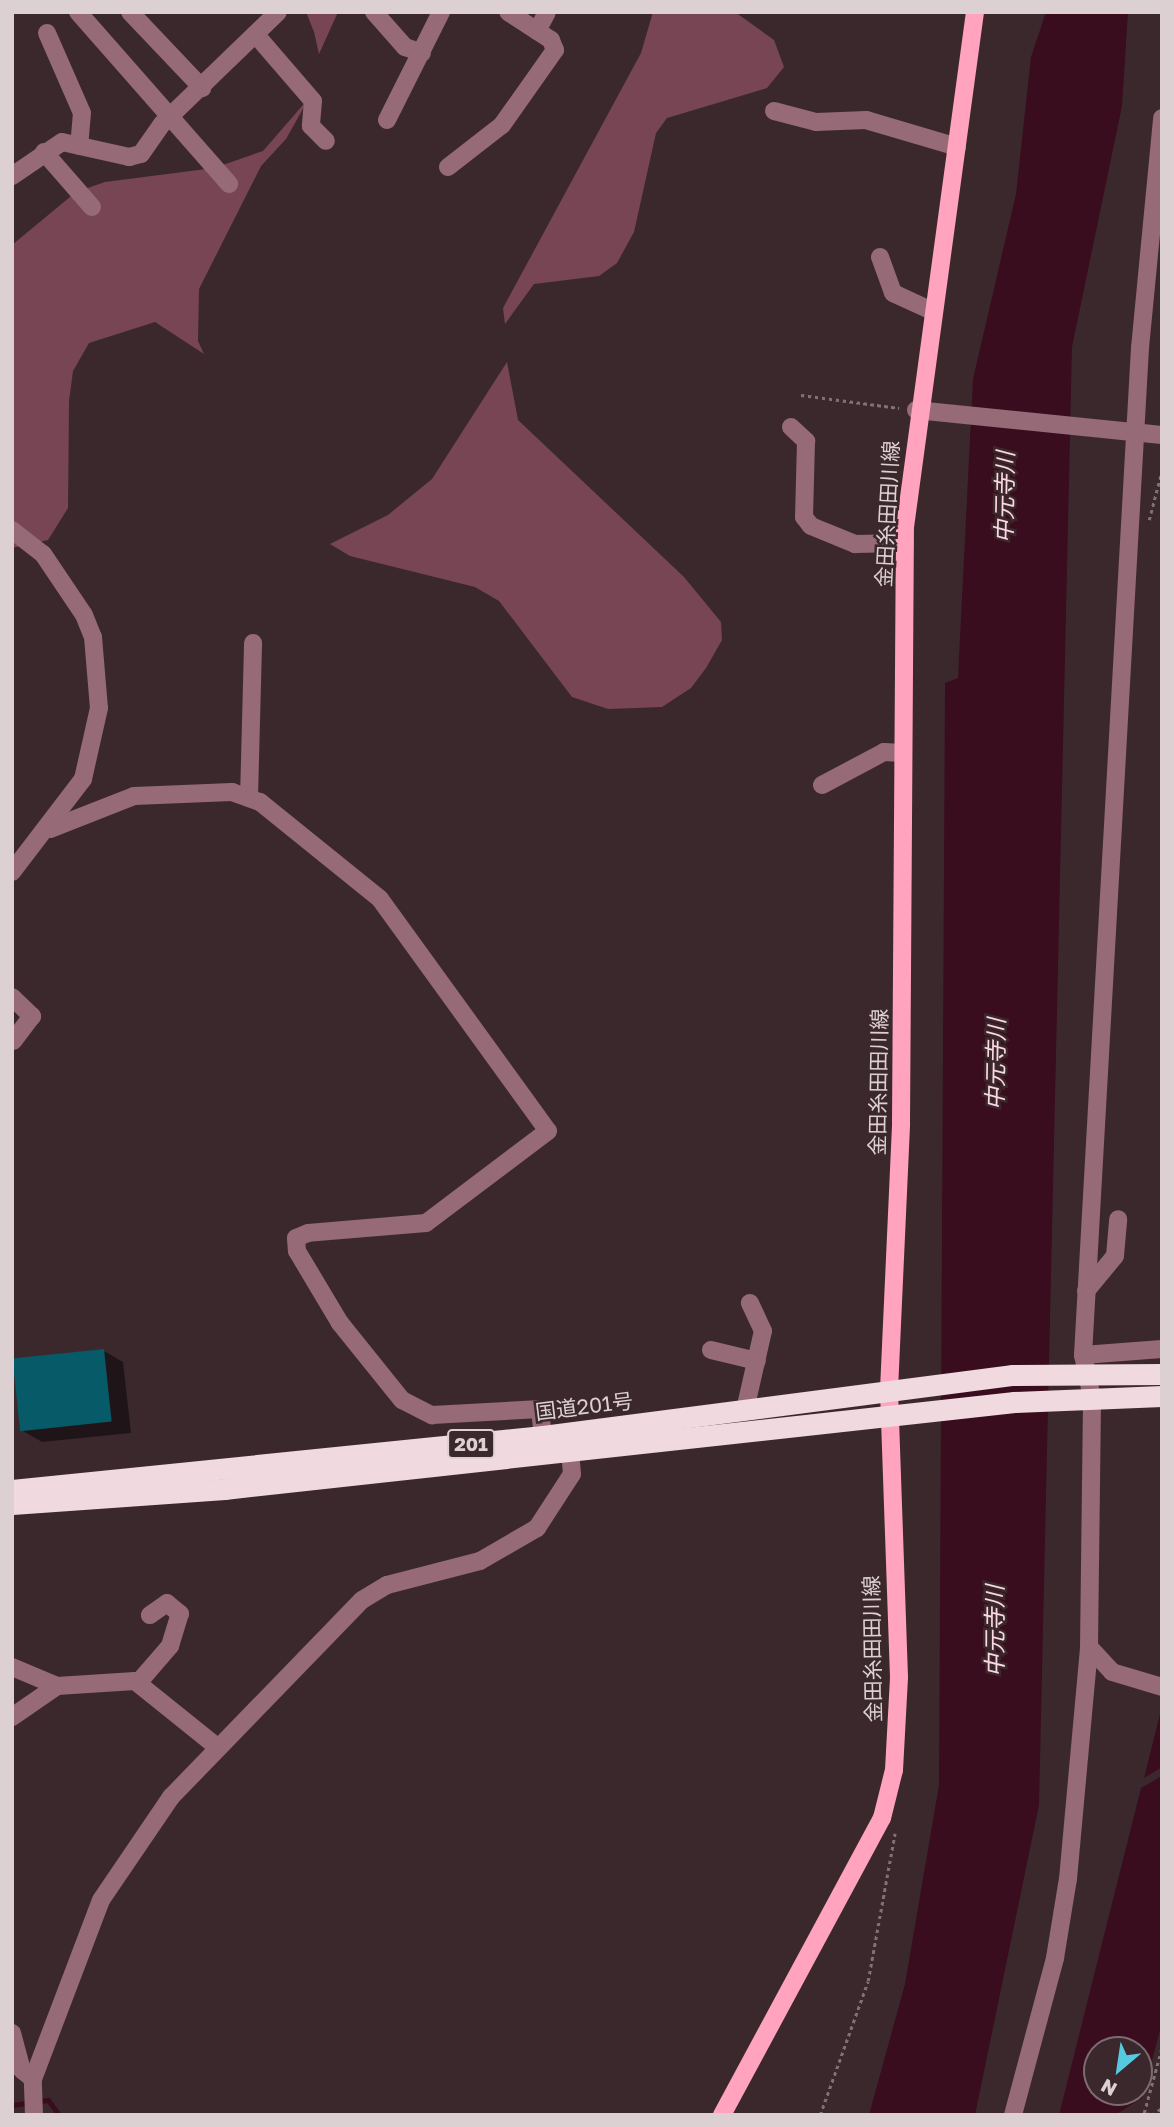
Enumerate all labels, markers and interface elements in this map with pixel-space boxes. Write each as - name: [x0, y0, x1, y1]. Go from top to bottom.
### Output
- street label: 金田糸田田川線: [871, 440, 903, 588]
- water label: 中元寺川: [989, 451, 1019, 543]
- street label: 金田糸田田川線: [864, 1008, 892, 1156]
- water label: 中元寺川: [980, 1018, 1010, 1110]
- street label: 国道201号: [534, 1387, 634, 1425]
- road number: 201: [447, 1428, 496, 1460]
- street label: 金田糸田田川線: [858, 1575, 886, 1723]
- water label: 中元寺川: [980, 1585, 1008, 1677]
- north arrow: [1083, 2036, 1153, 2106]
- text: N: [1097, 2074, 1120, 2102]

